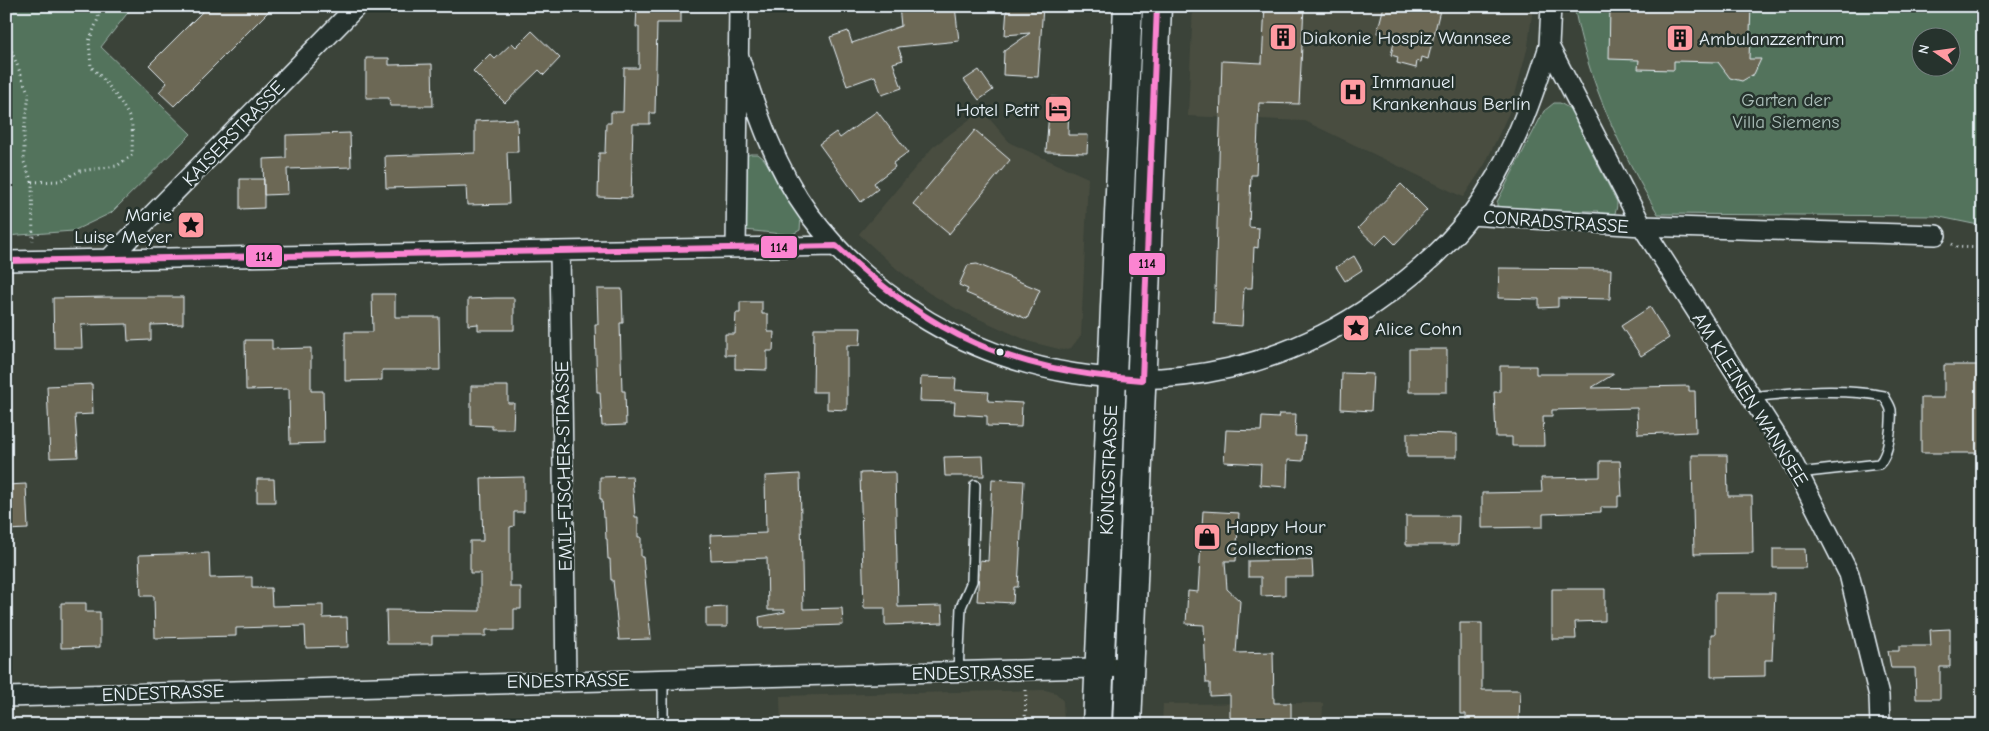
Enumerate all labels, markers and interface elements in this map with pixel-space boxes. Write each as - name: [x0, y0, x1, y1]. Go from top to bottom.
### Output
- building icon: Diakonie Hospiz Wannsee: [1268, 22, 1298, 52]
- building icon: Ambulanzzentrum: [1665, 23, 1695, 53]
- place label: Diakonie Hospiz Wannsee: [1302, 27, 1511, 49]
- place label: Ambulanzzentrum: [1699, 28, 1845, 50]
- north arrow: [1912, 28, 1962, 78]
- text: N: [1915, 43, 1933, 56]
- place label: Immanuel Krankenhaus Berlin: [1372, 71, 1531, 115]
- street label: KAISERSTRASSE: [178, 77, 289, 191]
- hospital icon: Immanuel Krankenhaus Berlin: [1338, 77, 1368, 107]
- park label: Garten der Villa Siemens: [1733, 89, 1840, 133]
- hotel icon: Hotel Petit: [1043, 94, 1073, 124]
- place label: Hotel Petit: [956, 99, 1040, 121]
- place label: Marie Luise Meyer: [74, 204, 172, 248]
- street label: CONRADSTRASSE: [1482, 206, 1629, 238]
- place icon: Marie Luise Meyer: [176, 210, 206, 240]
- line badge: 114: [760, 235, 798, 259]
- text: 114: [770, 239, 788, 256]
- line badge: 114: [245, 244, 283, 268]
- text: 114: [255, 248, 273, 265]
- line badge: 114: [1128, 252, 1166, 276]
- text: 114: [1138, 255, 1156, 272]
- street label: AM KLEINEN WANNSEE: [1688, 309, 1812, 490]
- place icon: Alice Cohn: [1341, 313, 1371, 343]
- place label: Alice Cohn: [1375, 318, 1462, 340]
- unlabelled marker: [995, 347, 1005, 357]
- street label: EMIL-FISCHER-STRASSE: [551, 361, 577, 571]
- street label: KÖNIGSTRASSE: [1096, 405, 1122, 536]
- place label: Happy Hour Collections: [1226, 516, 1326, 560]
- shop icon: Happy Hour Collections: [1192, 522, 1222, 552]
- street label: ENDESTRASSE: [912, 661, 1034, 685]
- street label: ENDESTRASSE: [507, 669, 629, 693]
- street label: ENDESTRASSE: [101, 680, 225, 706]

